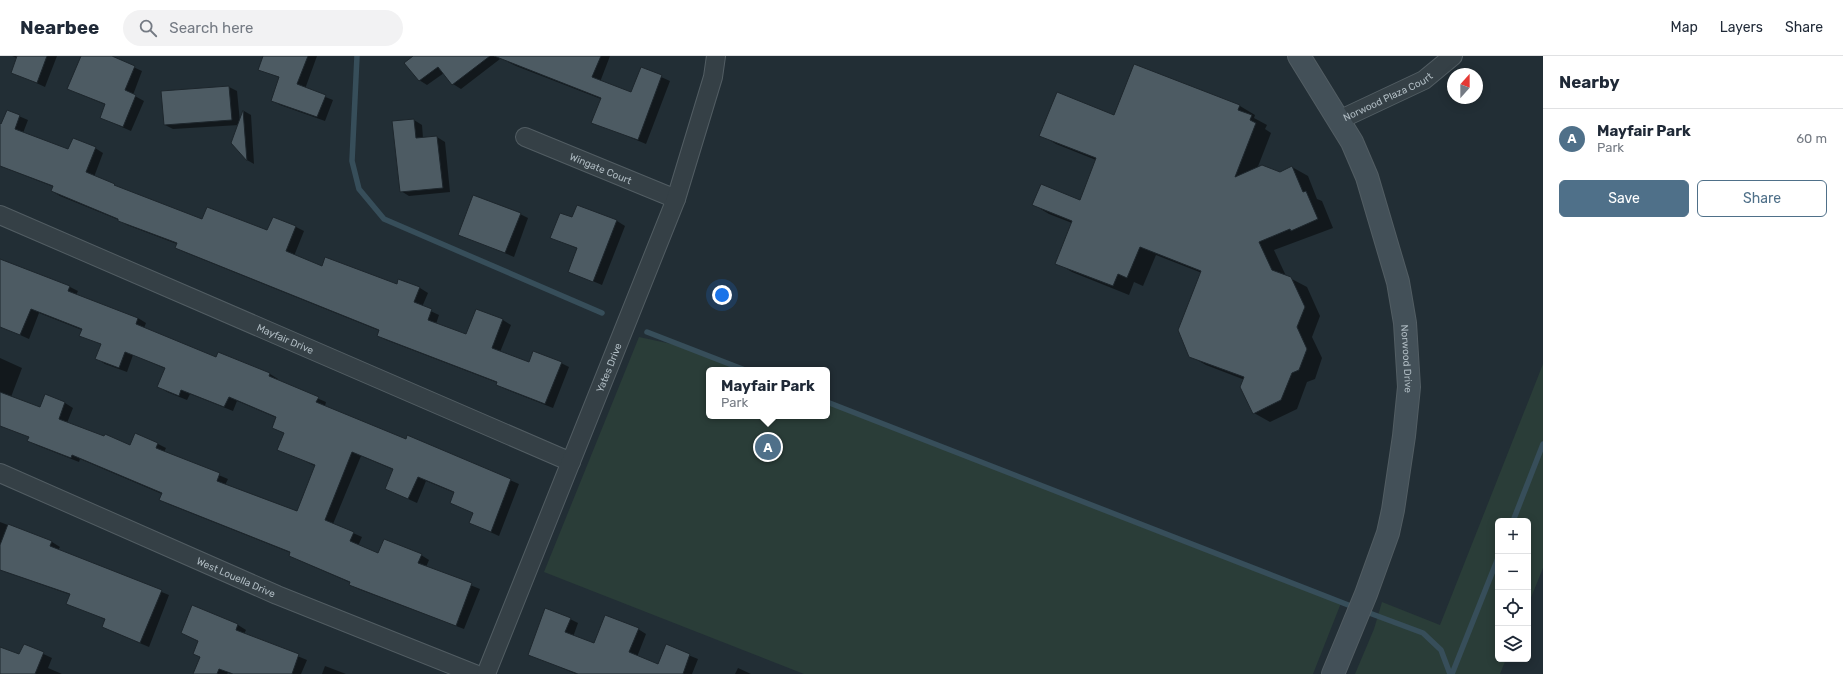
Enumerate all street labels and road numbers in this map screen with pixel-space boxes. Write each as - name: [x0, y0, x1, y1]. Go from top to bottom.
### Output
- street label: Norwood Plaza Court: [1341, 70, 1435, 124]
- street label: Wingate Court: [568, 151, 633, 187]
- street label: Mayfair Drive: [255, 322, 316, 357]
- street label: Norwood Drive: [1398, 324, 1414, 394]
- street label: Yates Drive: [594, 341, 625, 394]
- street label: West Louella Drive: [195, 555, 277, 601]

